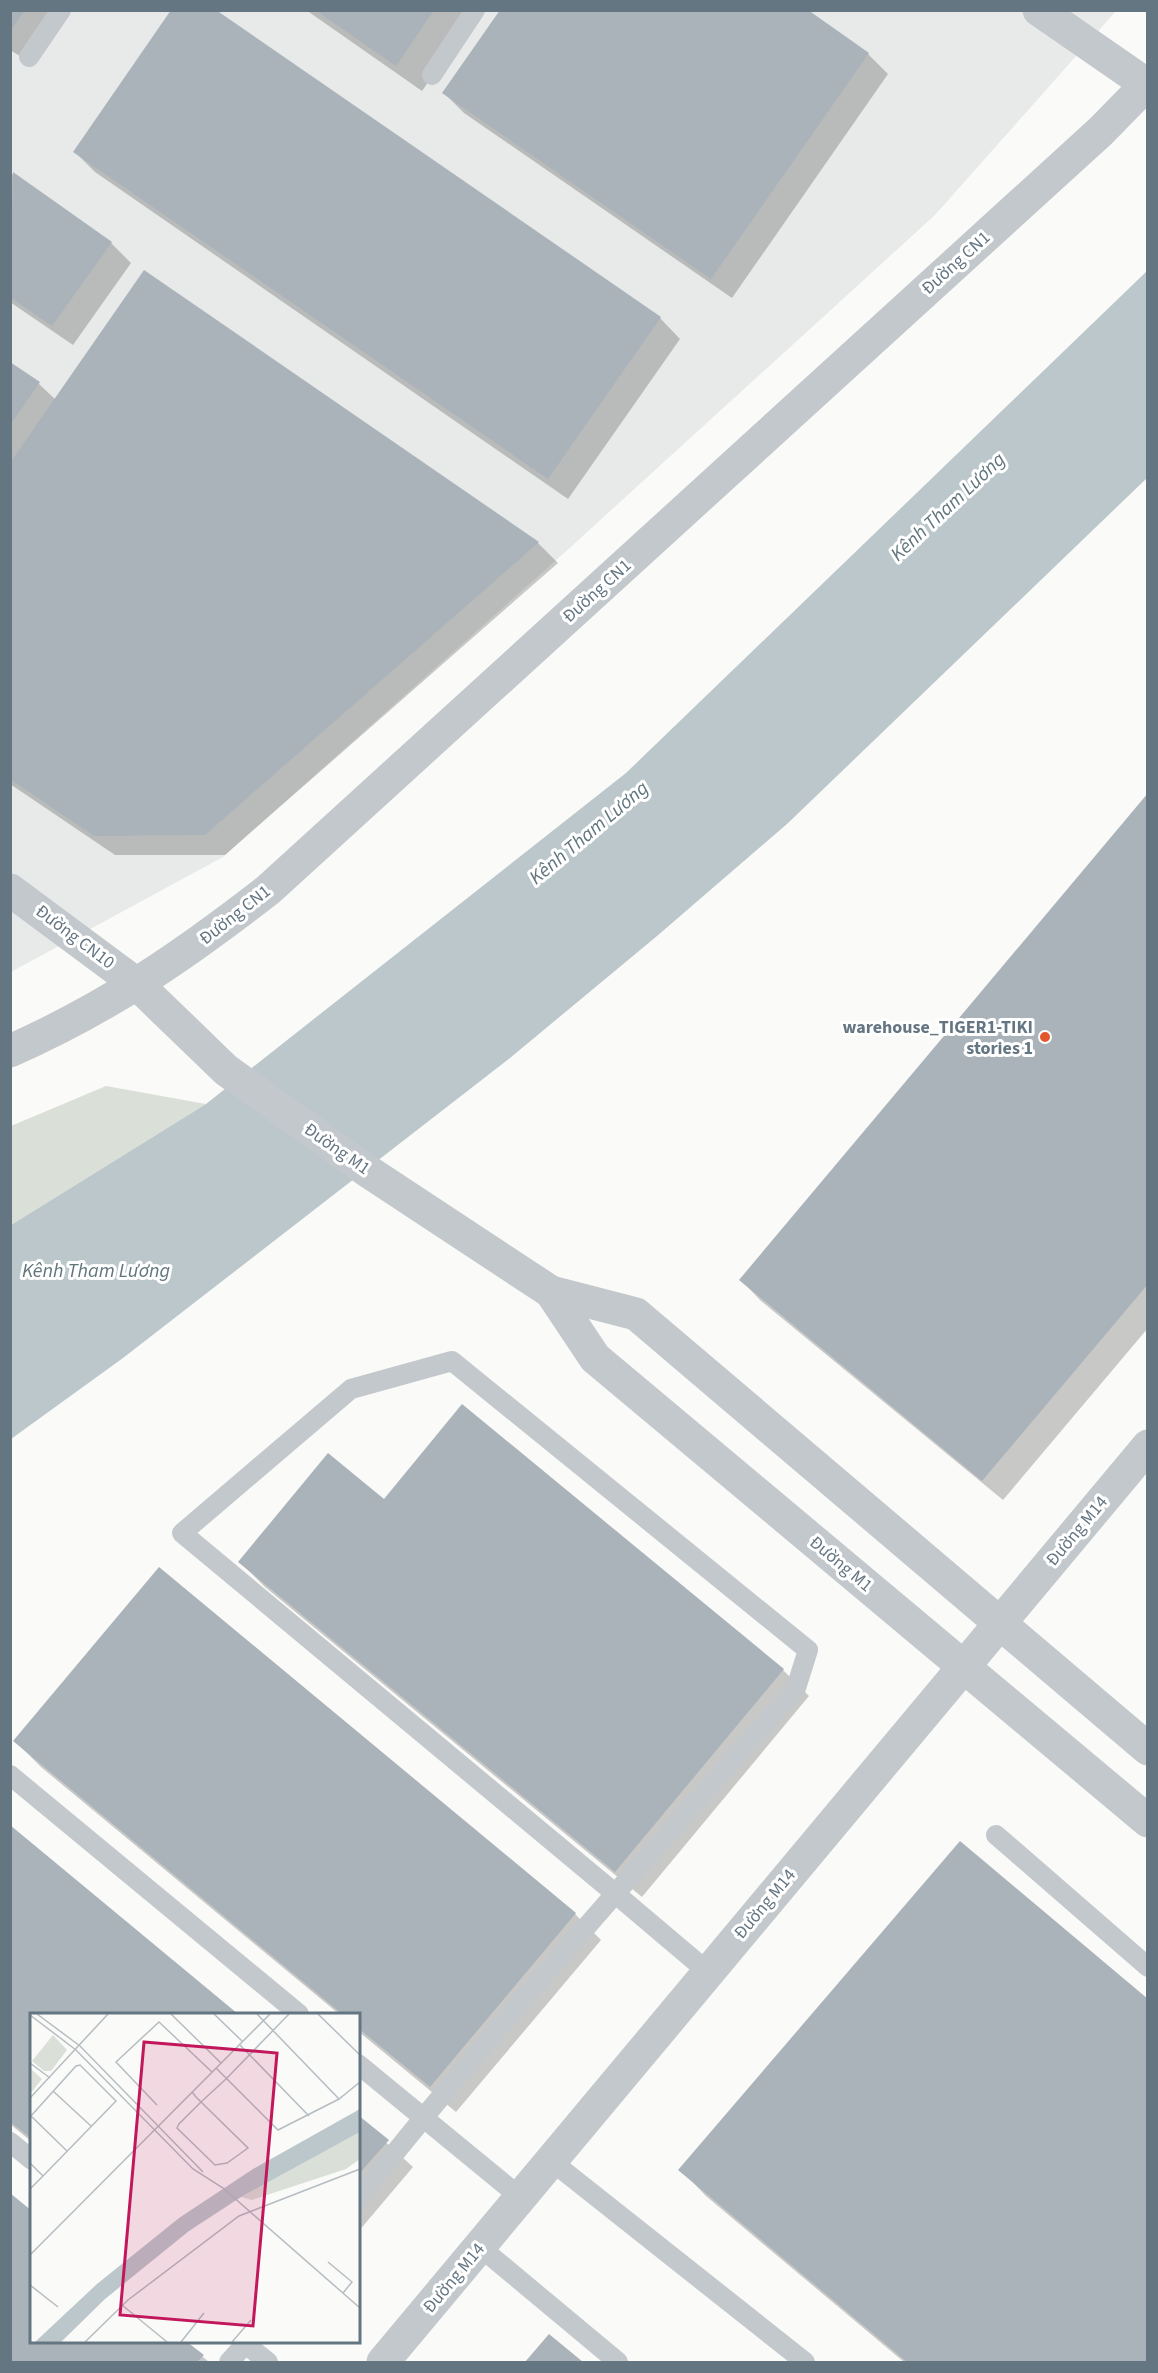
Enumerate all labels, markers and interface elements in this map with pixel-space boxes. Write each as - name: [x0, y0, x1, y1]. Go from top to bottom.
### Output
- street label: Đường CN1: [916, 225, 996, 301]
- water label: Kênh Tham Lương: [884, 446, 1012, 568]
- street label: Đường CN1: [557, 553, 637, 629]
- water label: Kênh Tham Lương: [523, 775, 655, 891]
- street label: Đường CN1: [194, 879, 276, 951]
- street label: Đường CN10: [30, 899, 120, 975]
- place label: warehouse_TIGER1-TIKI stories 1: [842, 1015, 1033, 1061]
- marker: warehouse_TIGER1-TIKI stories 1: [1038, 1030, 1052, 1044]
- street label: Đường M1: [299, 1117, 375, 1181]
- water label: Kênh Tham Lương: [22, 1257, 170, 1285]
- street label: Đường M14: [1040, 1491, 1114, 1571]
- street label: Đường M1: [804, 1530, 878, 1598]
- street label: Đường M14: [728, 1864, 802, 1944]
- inset map: [30, 2013, 360, 2343]
- street label: Đường M14: [417, 2238, 491, 2318]

